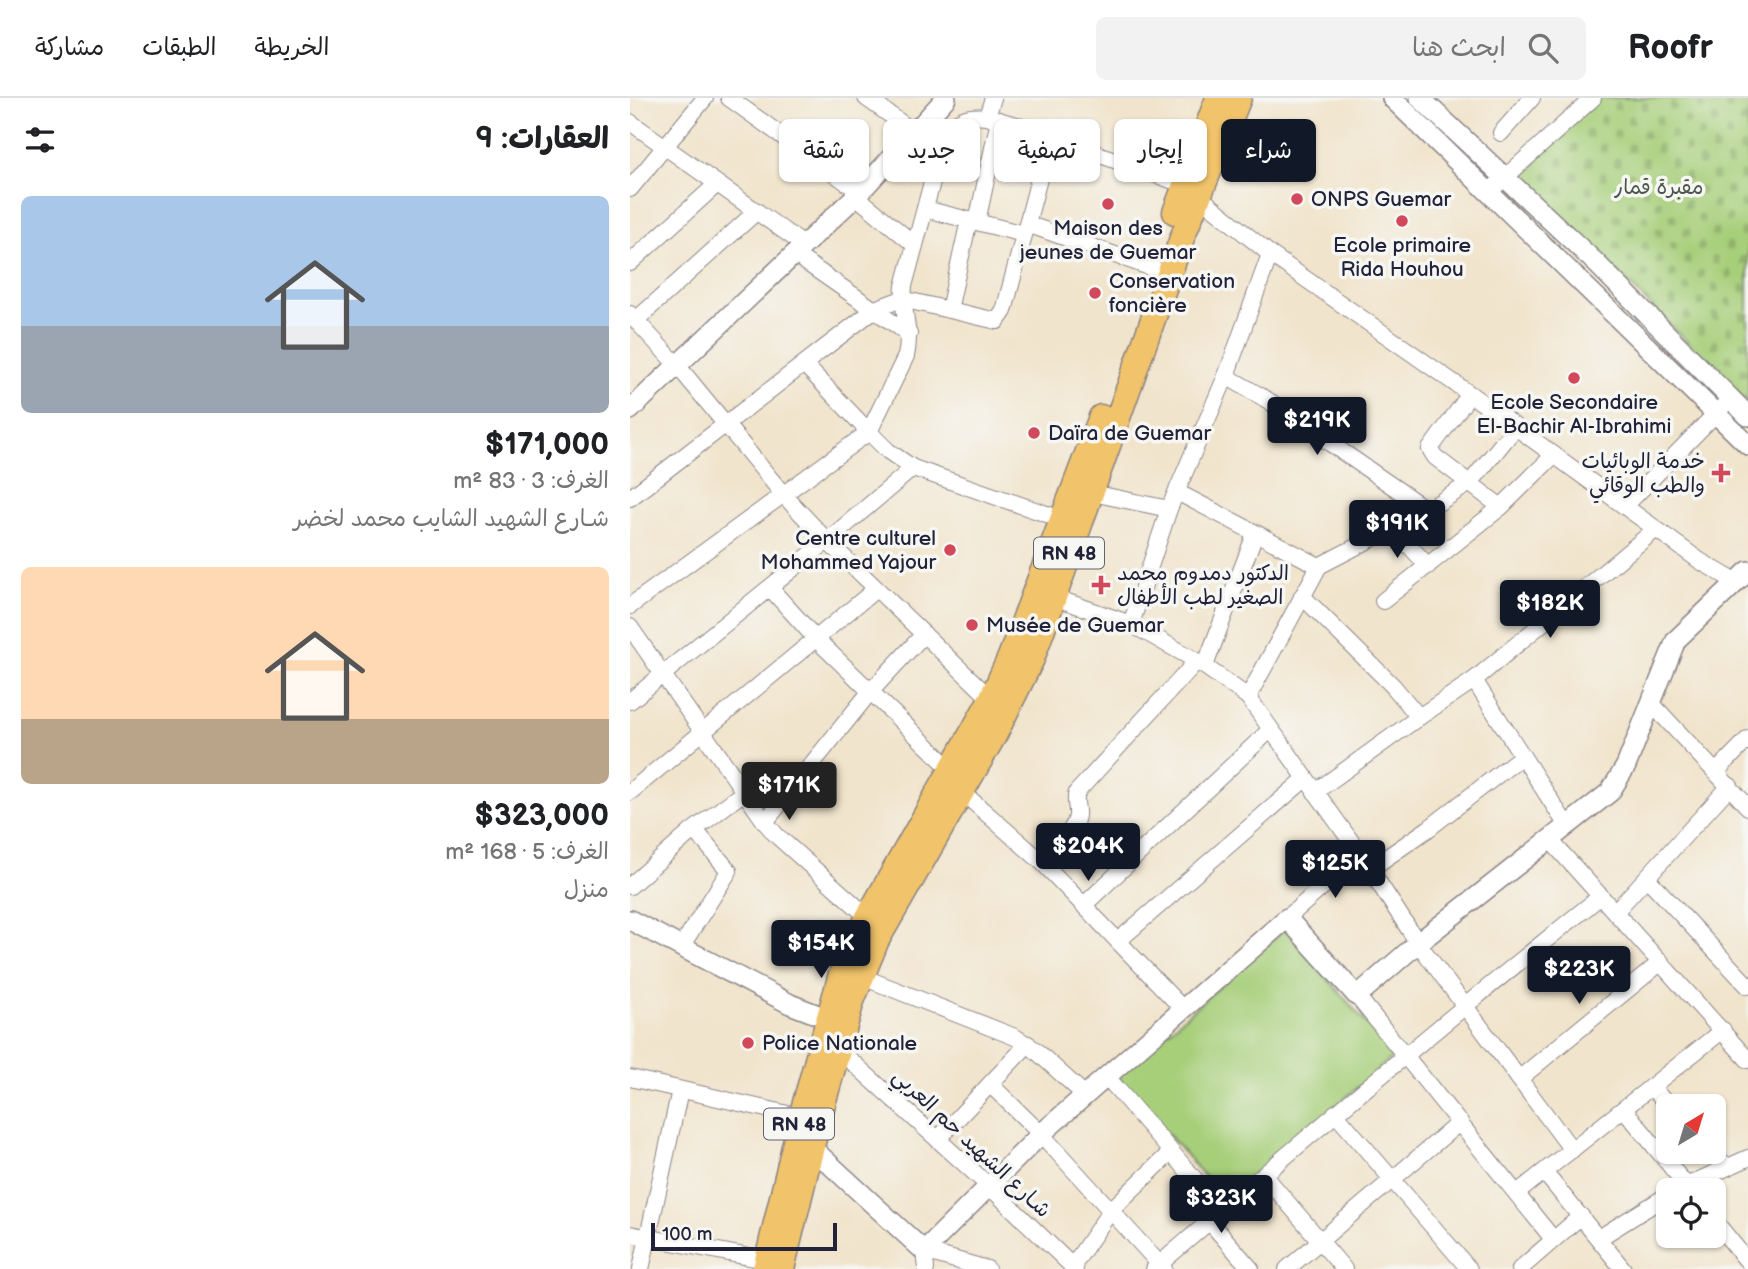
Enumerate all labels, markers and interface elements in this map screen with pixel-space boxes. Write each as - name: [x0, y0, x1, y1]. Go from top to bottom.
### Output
- search box: [1096, 17, 1586, 80]
- text: Roofr: [1628, 28, 1713, 68]
- icon: search: [1524, 29, 1562, 67]
- text: مشاركة: [35, 33, 104, 62]
- text: الطبقات: [142, 33, 217, 62]
- text: الخريطة: [255, 33, 329, 62]
- text: ابحث هنا: [1412, 33, 1506, 64]
- chip: شقة: [779, 119, 869, 182]
- chip: جديد: [883, 119, 980, 182]
- chip: تصفية: [994, 119, 1100, 182]
- chip: إيجار: [1114, 119, 1207, 182]
- chip: شراء: [1221, 119, 1316, 182]
- icon: filters: [21, 121, 59, 159]
- text: العقارات: 9: [476, 121, 609, 157]
- park label: مقبرة قمار: [1614, 175, 1703, 200]
- place label: ONPS Guemar: [1311, 187, 1452, 212]
- marker: ONPS Guemar: [1289, 191, 1305, 207]
- marker: Maison des jeunes de Guemar: [1100, 196, 1116, 212]
- marker: Ecole primaire Rida Houhou: [1394, 213, 1410, 229]
- place label: Maison des jeunes de Guemar: [1019, 216, 1197, 265]
- place label: Ecole primaire Rida Houhou: [1333, 233, 1471, 282]
- icon: home: [252, 242, 378, 368]
- place label: Conservation foncière: [1109, 269, 1235, 318]
- marker: Conservation foncière: [1087, 285, 1103, 301]
- marker: Ecole Secondaire El-Bachir Al-Ibrahimi: [1566, 370, 1582, 386]
- place label: Ecole Secondaire El-Bachir Al-Ibrahimi: [1477, 390, 1671, 439]
- pin: $219K: [1268, 398, 1366, 457]
- text: $219K: [1283, 406, 1351, 434]
- place label: Daïra de Guemar: [1048, 421, 1211, 446]
- marker: Daïra de Guemar: [1026, 425, 1042, 441]
- text: $171,000: [485, 427, 609, 463]
- place label: خدمة الوبائيات والطب الوقائي: [1581, 449, 1705, 504]
- marker: خدمة الوبائيات والطب الوقائي: [1711, 463, 1731, 483]
- text: الغرف: 3 · 83 m²: [453, 467, 609, 495]
- pin: $191K: [1348, 500, 1446, 560]
- text: شـارع الشهيد الشايب محمد لخضر: [293, 505, 609, 533]
- text: $191K: [1365, 509, 1429, 537]
- place label: Centre culturel Mohammed Yajour: [761, 526, 936, 575]
- road number: RN 48: [1034, 538, 1104, 568]
- marker: Centre culturel Mohammed Yajour: [942, 542, 958, 558]
- place label: الدكتور دمدوم محمد الصغير لطب الأطفال: [1117, 561, 1289, 610]
- marker: الدكتور دمدوم محمد الصغير لطب الأطفال: [1091, 575, 1111, 595]
- pin: $182K: [1501, 580, 1599, 640]
- text: $182K: [1516, 589, 1584, 617]
- icon: home: [252, 613, 378, 739]
- place label: Musée de Guemar: [986, 613, 1164, 638]
- marker: Musée de Guemar: [964, 617, 980, 633]
- pin: $171K: [740, 762, 838, 822]
- text: $171K: [758, 771, 820, 799]
- text: $323,000: [474, 798, 609, 834]
- pin: $204K: [1039, 824, 1137, 883]
- text: $204K: [1052, 832, 1124, 860]
- text: الغرف: 5 · 168 m²: [445, 838, 609, 866]
- pin: $125K: [1286, 840, 1384, 900]
- text: $125K: [1301, 849, 1369, 877]
- text: منزل: [564, 876, 609, 904]
- pin: $154K: [772, 920, 870, 980]
- text: $154K: [787, 929, 855, 957]
- pin: $223K: [1530, 946, 1628, 1006]
- text: $223K: [1543, 955, 1615, 983]
- place label: Police Nationale: [762, 1031, 917, 1056]
- marker: Police Nationale: [740, 1035, 756, 1051]
- street label: شـارع الشهيد حم العربي: [883, 1064, 1056, 1227]
- north arrow: [1656, 1094, 1726, 1164]
- map controls: [1656, 1094, 1726, 1248]
- road number: RN 48: [764, 1108, 834, 1140]
- pin: $323K: [1172, 1176, 1270, 1235]
- button: locate: [1656, 1178, 1726, 1248]
- text: $323K: [1186, 1184, 1256, 1212]
- scale bar: [651, 1220, 836, 1252]
- text: 100 m: [662, 1223, 713, 1246]

